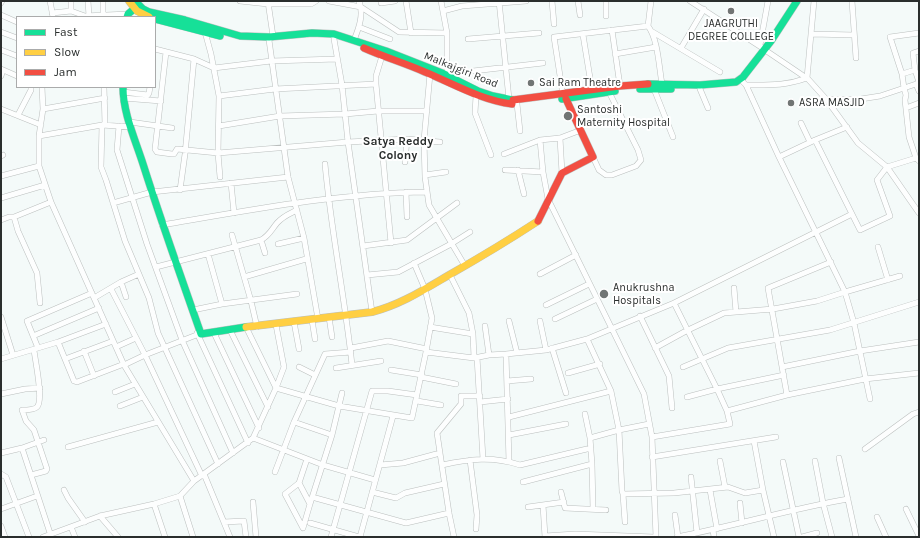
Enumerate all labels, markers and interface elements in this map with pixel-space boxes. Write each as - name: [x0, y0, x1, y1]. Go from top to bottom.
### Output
- marker: JAAGRUTHI DEGREE COLLEGE: [726, 6, 736, 16]
- legend: [16, 16, 156, 88]
- place label: JAAGRUTHI DEGREE COLLEGE: [688, 17, 774, 43]
- text: Fast: [54, 25, 77, 39]
- text: Slow: [54, 45, 80, 59]
- street label: Malkajgiri Road: [422, 49, 500, 91]
- text: Jam: [54, 65, 77, 79]
- place label: Sai Ram Theatre: [539, 76, 621, 90]
- marker: Sai Ram Theatre: [526, 78, 536, 88]
- place label: ASRA MASJID: [799, 96, 865, 110]
- marker: ASRA MASJID: [786, 98, 796, 108]
- place label: Santoshi Maternity Hospital: [577, 103, 670, 129]
- marker: Santoshi Maternity Hospital: [562, 110, 574, 122]
- district label: Satya Reddy Colony: [363, 135, 433, 163]
- place label: Anukrushna Hospitals: [613, 281, 675, 307]
- marker: Anukrushna Hospitals: [598, 288, 610, 300]

